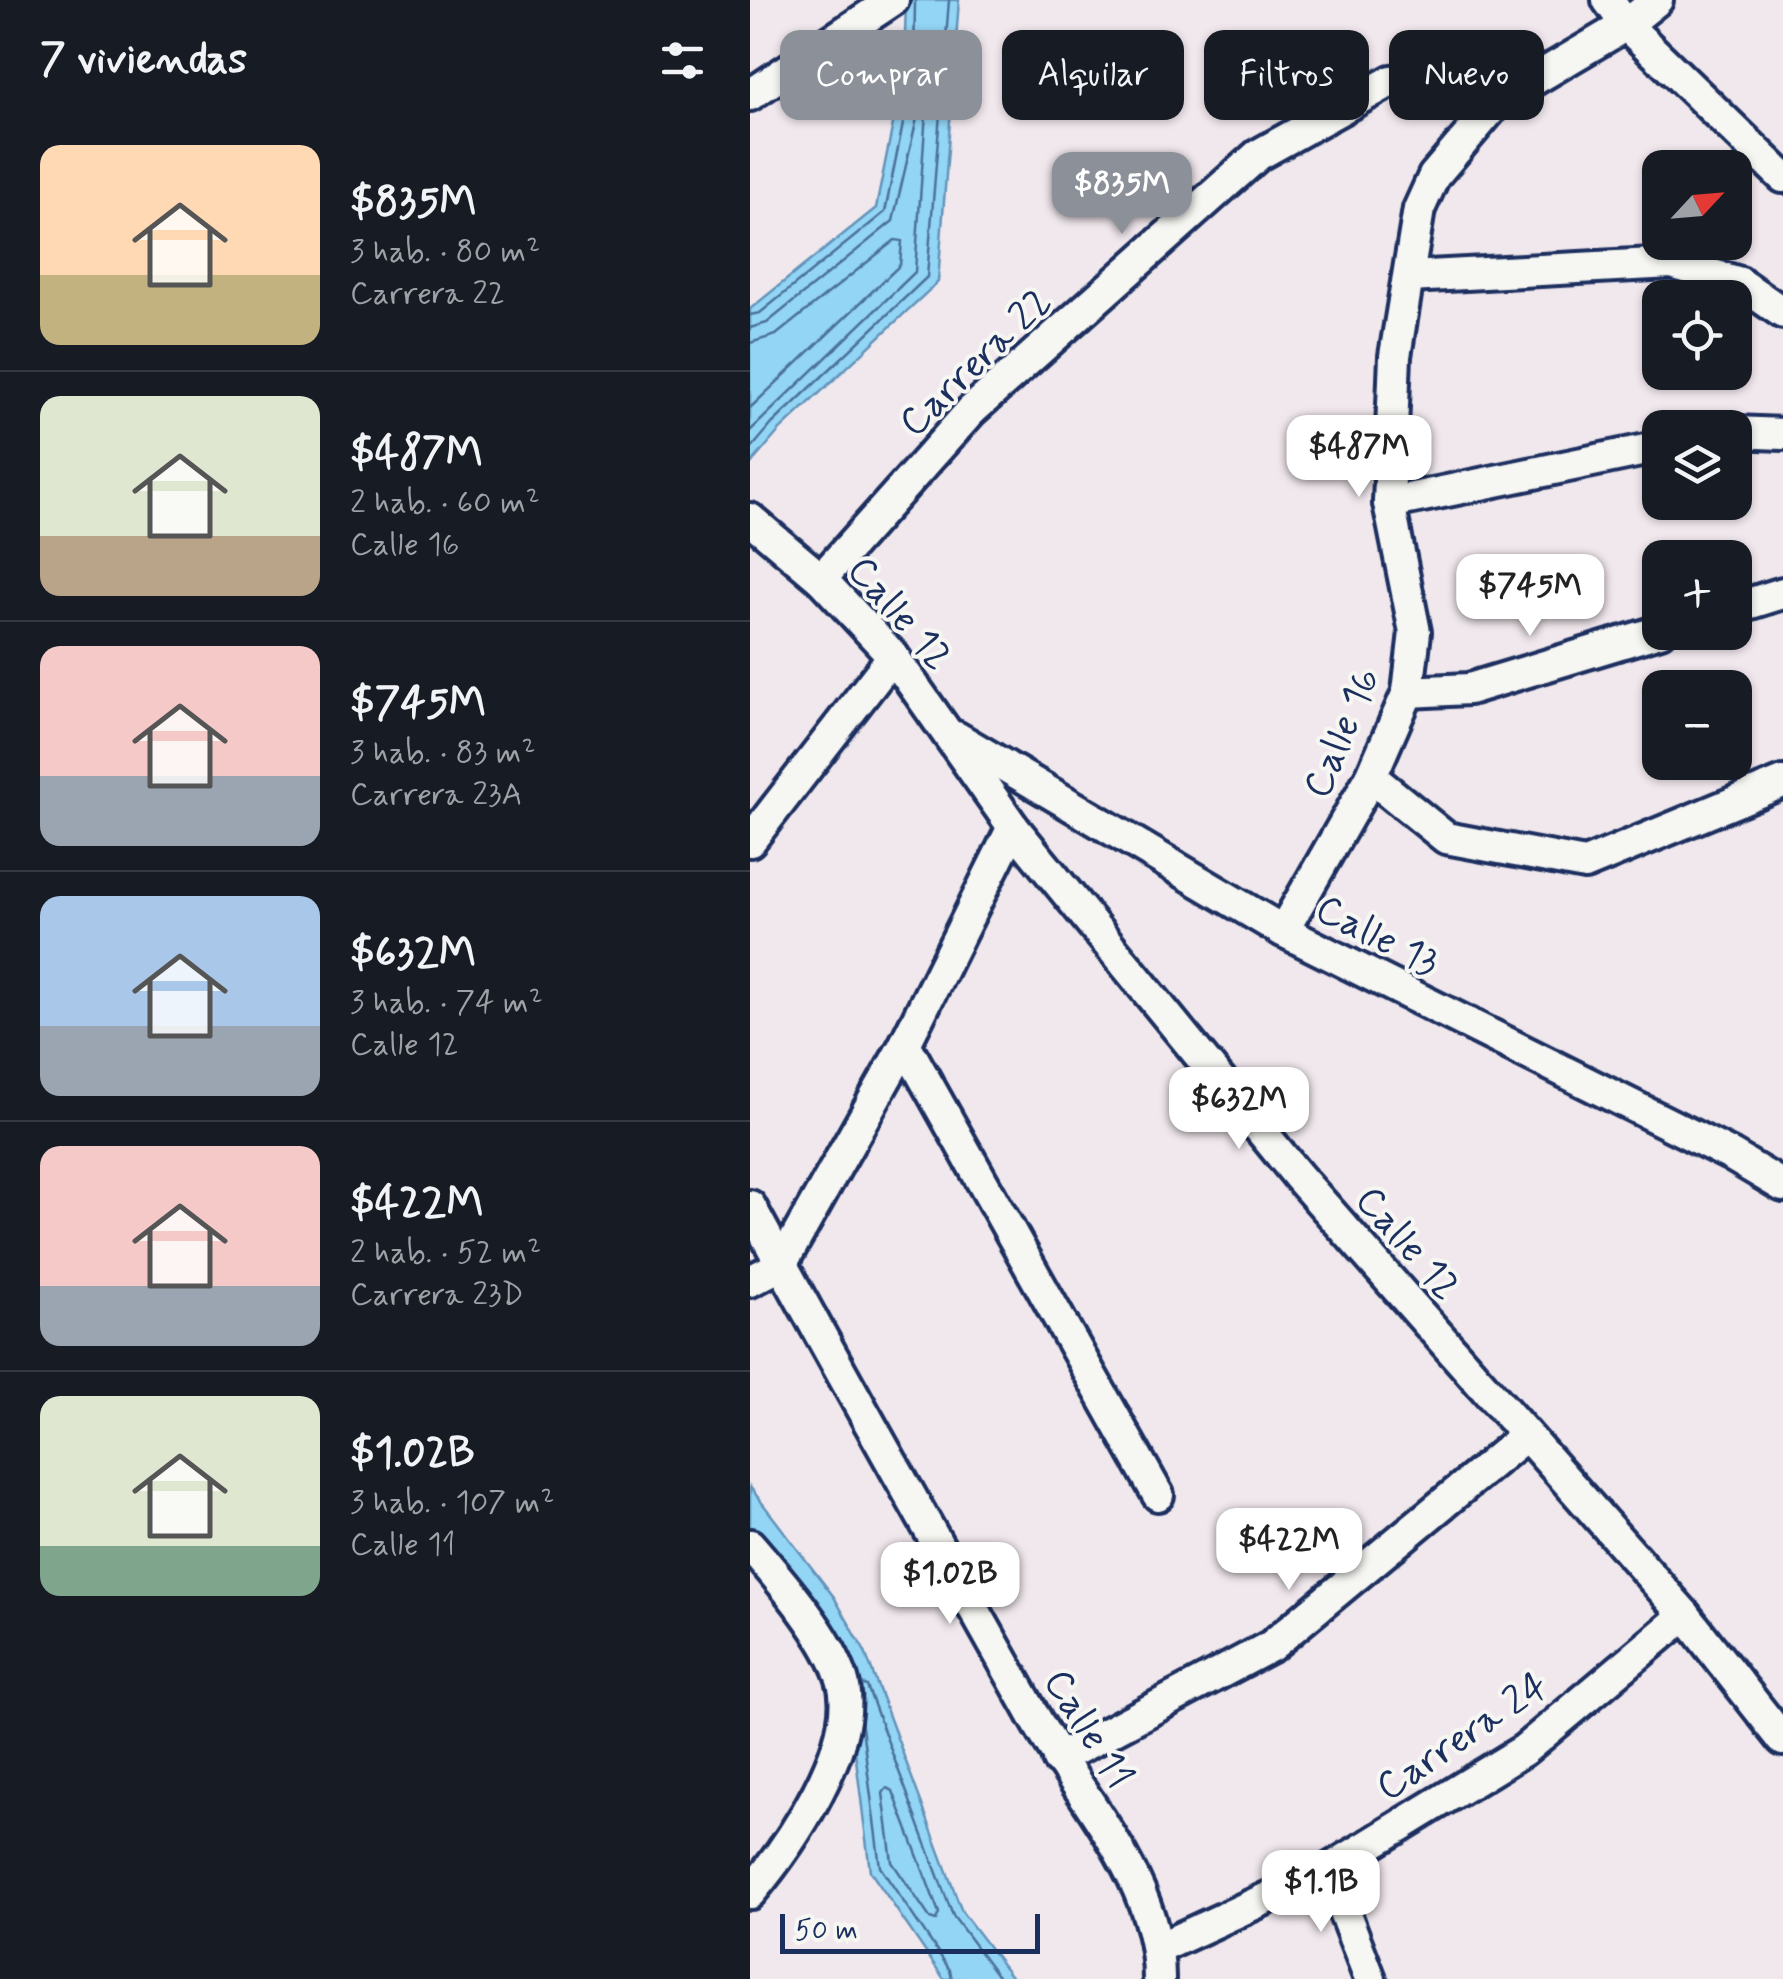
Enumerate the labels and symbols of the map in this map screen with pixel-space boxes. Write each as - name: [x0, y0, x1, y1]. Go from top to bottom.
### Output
- north arrow: [1642, 150, 1752, 260]
- pin: $835M: [1052, 152, 1192, 237]
- street label: Carrera 22: [888, 277, 1064, 449]
- pin: $487M: [1289, 415, 1429, 500]
- street label: Calle 12: [835, 546, 963, 682]
- pin: $745M: [1460, 554, 1600, 639]
- street label: Calle 16: [1292, 660, 1393, 806]
- street label: Calle 13: [1306, 884, 1447, 990]
- pin: $632M: [1169, 1067, 1309, 1152]
- street label: Calle 12: [1343, 1176, 1471, 1312]
- pin: $422M: [1219, 1508, 1359, 1593]
- pin: $1.02B: [869, 1542, 1031, 1627]
- street label: Calle 11: [1030, 1660, 1144, 1799]
- street label: Carrera 24: [1367, 1661, 1559, 1814]
- pin: $1.1B: [1251, 1850, 1391, 1935]
- scale bar: [780, 1909, 1040, 1954]

